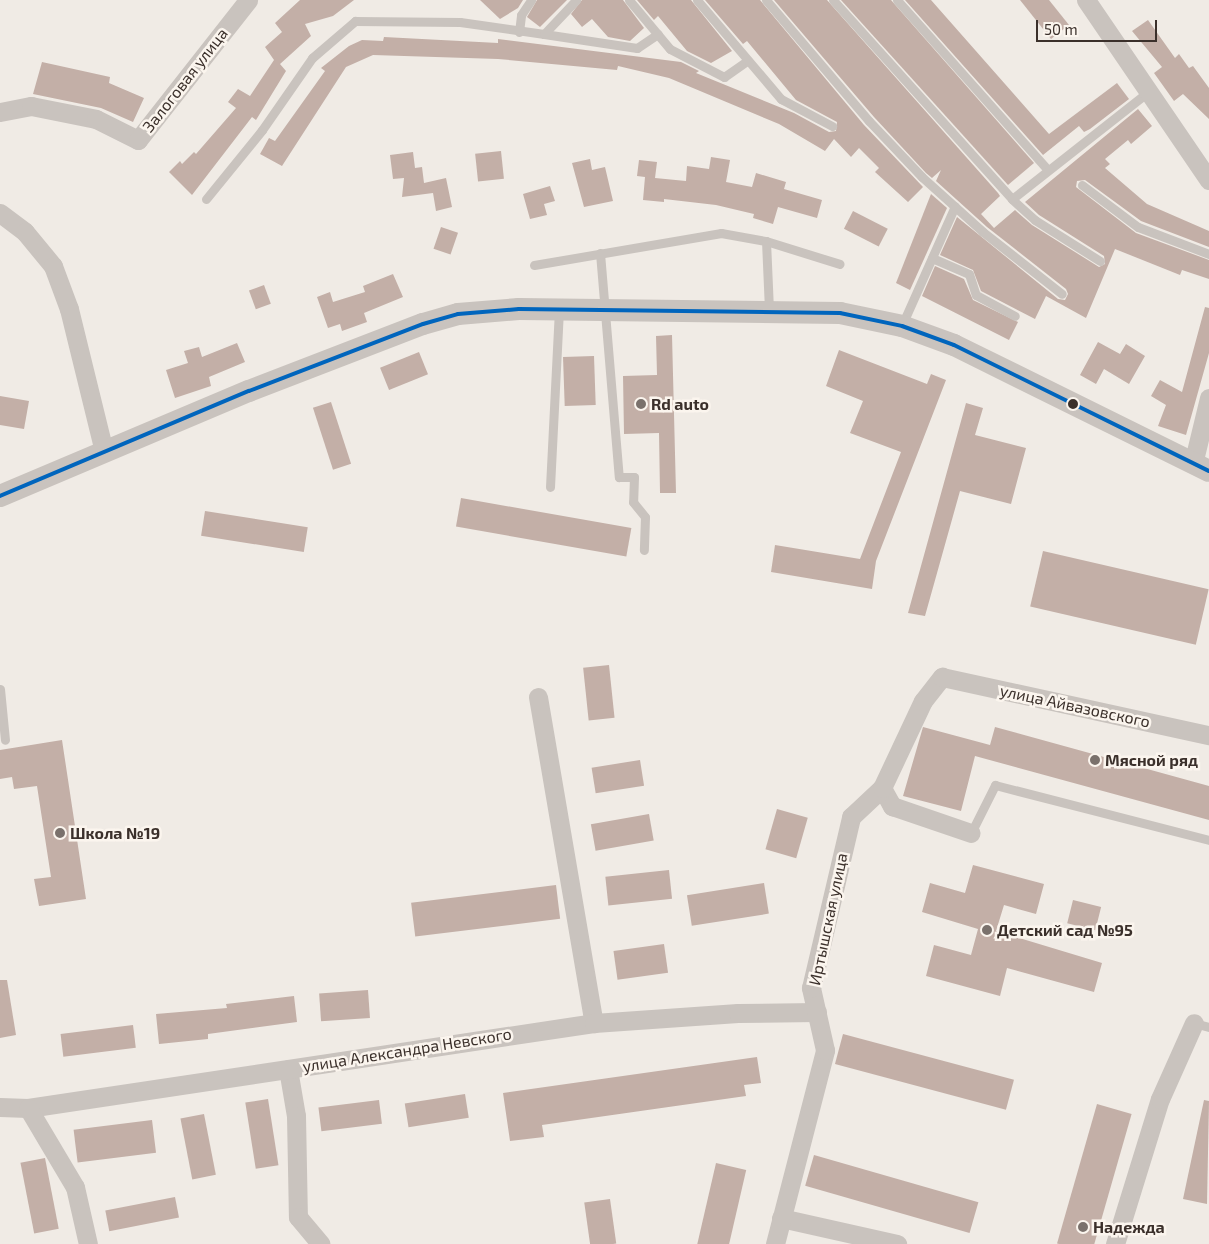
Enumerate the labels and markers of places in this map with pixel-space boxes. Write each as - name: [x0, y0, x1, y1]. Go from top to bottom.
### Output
- place label: Rd auto: [651, 394, 709, 414]
- marker: Rd auto: [635, 398, 647, 410]
- unlabelled marker: [1068, 399, 1078, 409]
- place label: Мясной ряд: [1105, 750, 1198, 770]
- marker: Мясной ряд: [1089, 754, 1101, 766]
- place label: Школа №19: [70, 823, 160, 843]
- marker: Школа №19: [54, 827, 66, 839]
- place label: Детский сад №95: [997, 920, 1133, 940]
- marker: Детский сад №95: [981, 924, 993, 936]
- place label: Надежда: [1093, 1217, 1165, 1237]
- marker: Надежда: [1077, 1221, 1089, 1233]

